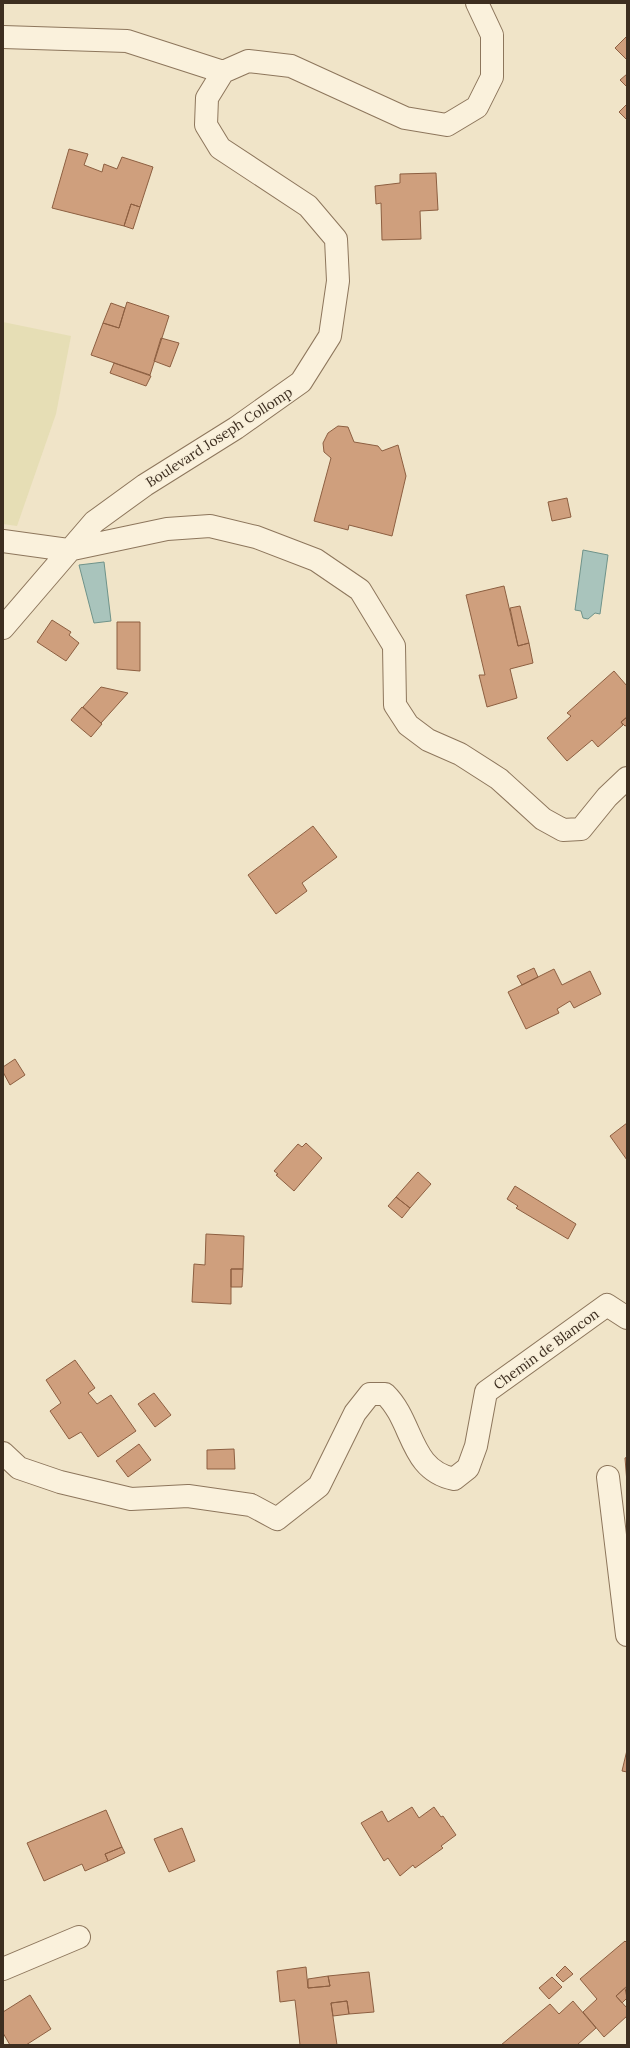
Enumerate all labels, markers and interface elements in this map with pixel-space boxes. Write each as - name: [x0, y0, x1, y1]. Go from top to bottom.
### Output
- street label: Boulevard Joseph Collomp: [142, 383, 296, 491]
- street label: Chemin de Blancon: [490, 1304, 603, 1393]

